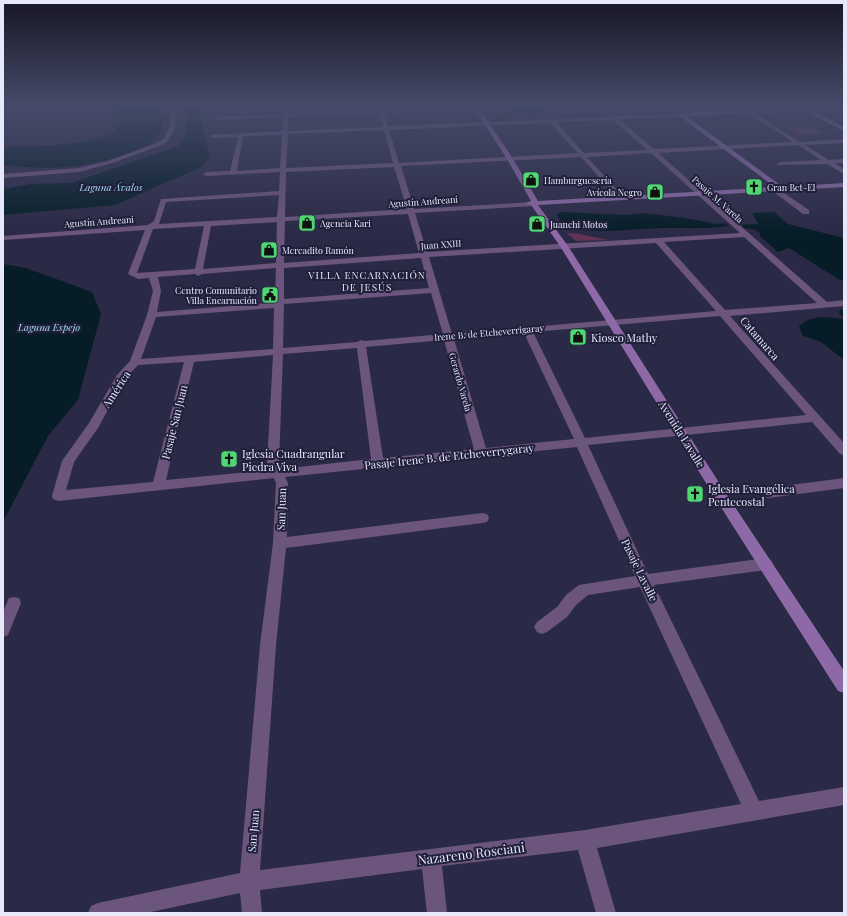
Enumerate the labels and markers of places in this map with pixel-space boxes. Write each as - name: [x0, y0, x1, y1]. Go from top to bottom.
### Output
- shop icon: Hamburguesería: [521, 170, 541, 190]
- place label: Hamburguesería: [544, 174, 612, 186]
- church icon: Gran Bet-El: [744, 177, 764, 197]
- place label: Gran Bet-El: [767, 181, 816, 193]
- shop icon: Avícola Negro: [645, 182, 665, 202]
- place label: Avícola Negro: [586, 186, 642, 198]
- shop icon: Agencia Kari: [297, 213, 317, 233]
- shop icon: Juanchi Motos: [527, 214, 547, 234]
- place label: Agencia Kari: [319, 217, 371, 229]
- place label: Juanchi Motos: [549, 218, 607, 230]
- shop icon: Mercadito Ramón: [259, 240, 279, 260]
- place label: Mercadito Ramón: [282, 244, 354, 256]
- place label: Centro Comunitario Villa Encarnación: [175, 284, 258, 306]
- public building icon: Centro Comunitario Villa Encarnación: [260, 285, 280, 305]
- shop icon: Kiosco Mathy: [568, 327, 588, 347]
- place label: Kiosco Mathy: [591, 330, 658, 345]
- place label: Iglesia Cuadrangular Piedra Viva: [242, 446, 345, 474]
- church icon: Iglesia Cuadrangular Piedra Viva: [219, 449, 239, 469]
- place label: Iglesia Evangélica Pentecostal: [708, 481, 795, 509]
- church icon: Iglesia Evangélica Pentecostal: [685, 484, 705, 504]

